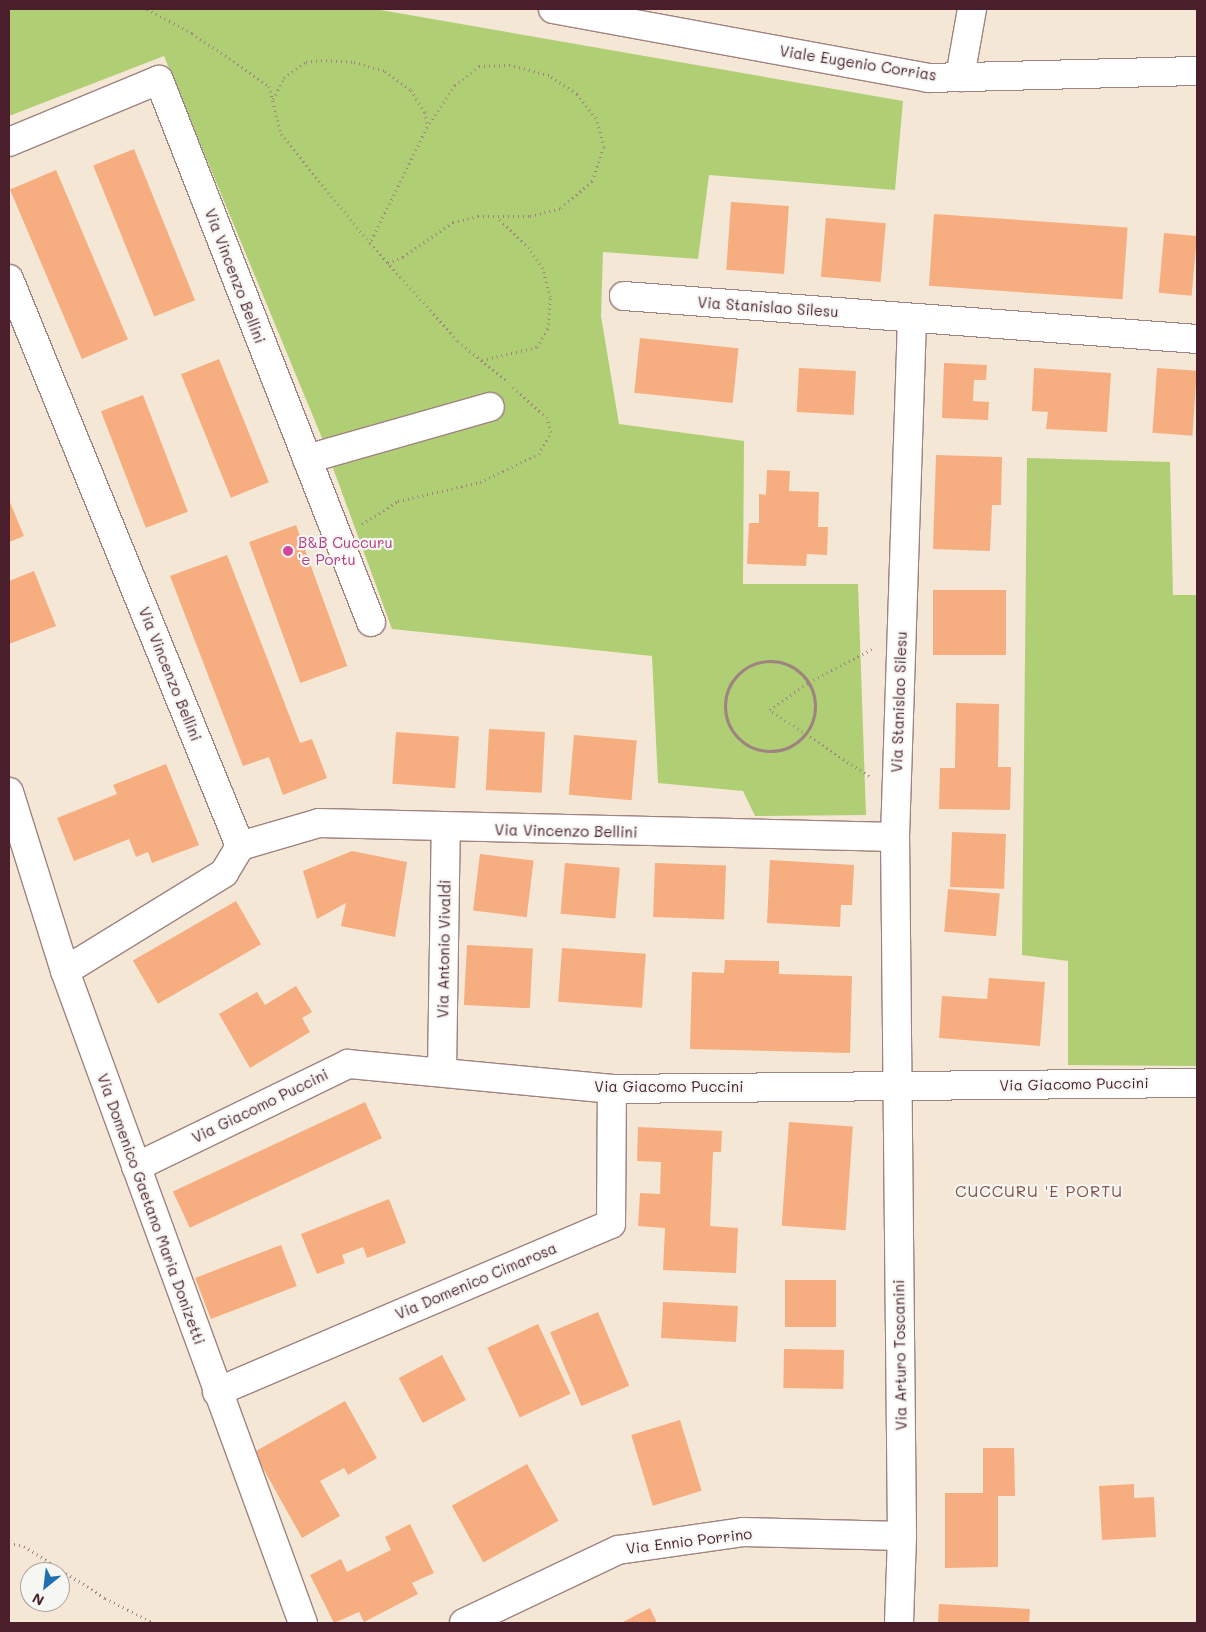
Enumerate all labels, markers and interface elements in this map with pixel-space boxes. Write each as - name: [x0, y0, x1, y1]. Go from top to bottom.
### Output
- street label: Viale Eugenio Corrias: [778, 42, 938, 84]
- street label: Via Vincenzo Bellini: [201, 206, 269, 346]
- street label: Via Stanislao Silesu: [697, 293, 839, 321]
- place label: B&B Cuccuru 'e Portu: [298, 533, 393, 568]
- marker: B&B Cuccuru 'e Portu: [282, 545, 294, 557]
- street label: Via Vincenzo Bellini: [135, 604, 205, 744]
- street label: Via Stanislao Silesu: [888, 631, 910, 773]
- street label: Via Vincenzo Bellini: [494, 821, 638, 841]
- street label: Via Antonio Vivaldi: [434, 880, 454, 1018]
- street label: Via Giacomo Puccini: [189, 1065, 331, 1147]
- street label: Via Domenico Gaetano Maria Donizetti: [93, 1071, 209, 1347]
- street label: Via Giacomo Puccini: [999, 1074, 1149, 1094]
- street label: Via Giacomo Puccini: [594, 1078, 744, 1096]
- district label: CUCCURU 'E PORTU: [953, 1181, 1125, 1201]
- street label: Via Domenico Cimarosa: [392, 1239, 560, 1323]
- street label: Via Arturo Toscanini: [890, 1279, 910, 1431]
- street label: Via Ennio Porrino: [625, 1524, 753, 1558]
- north arrow: [20, 1562, 70, 1612]
- text: N: [29, 1589, 47, 1611]

